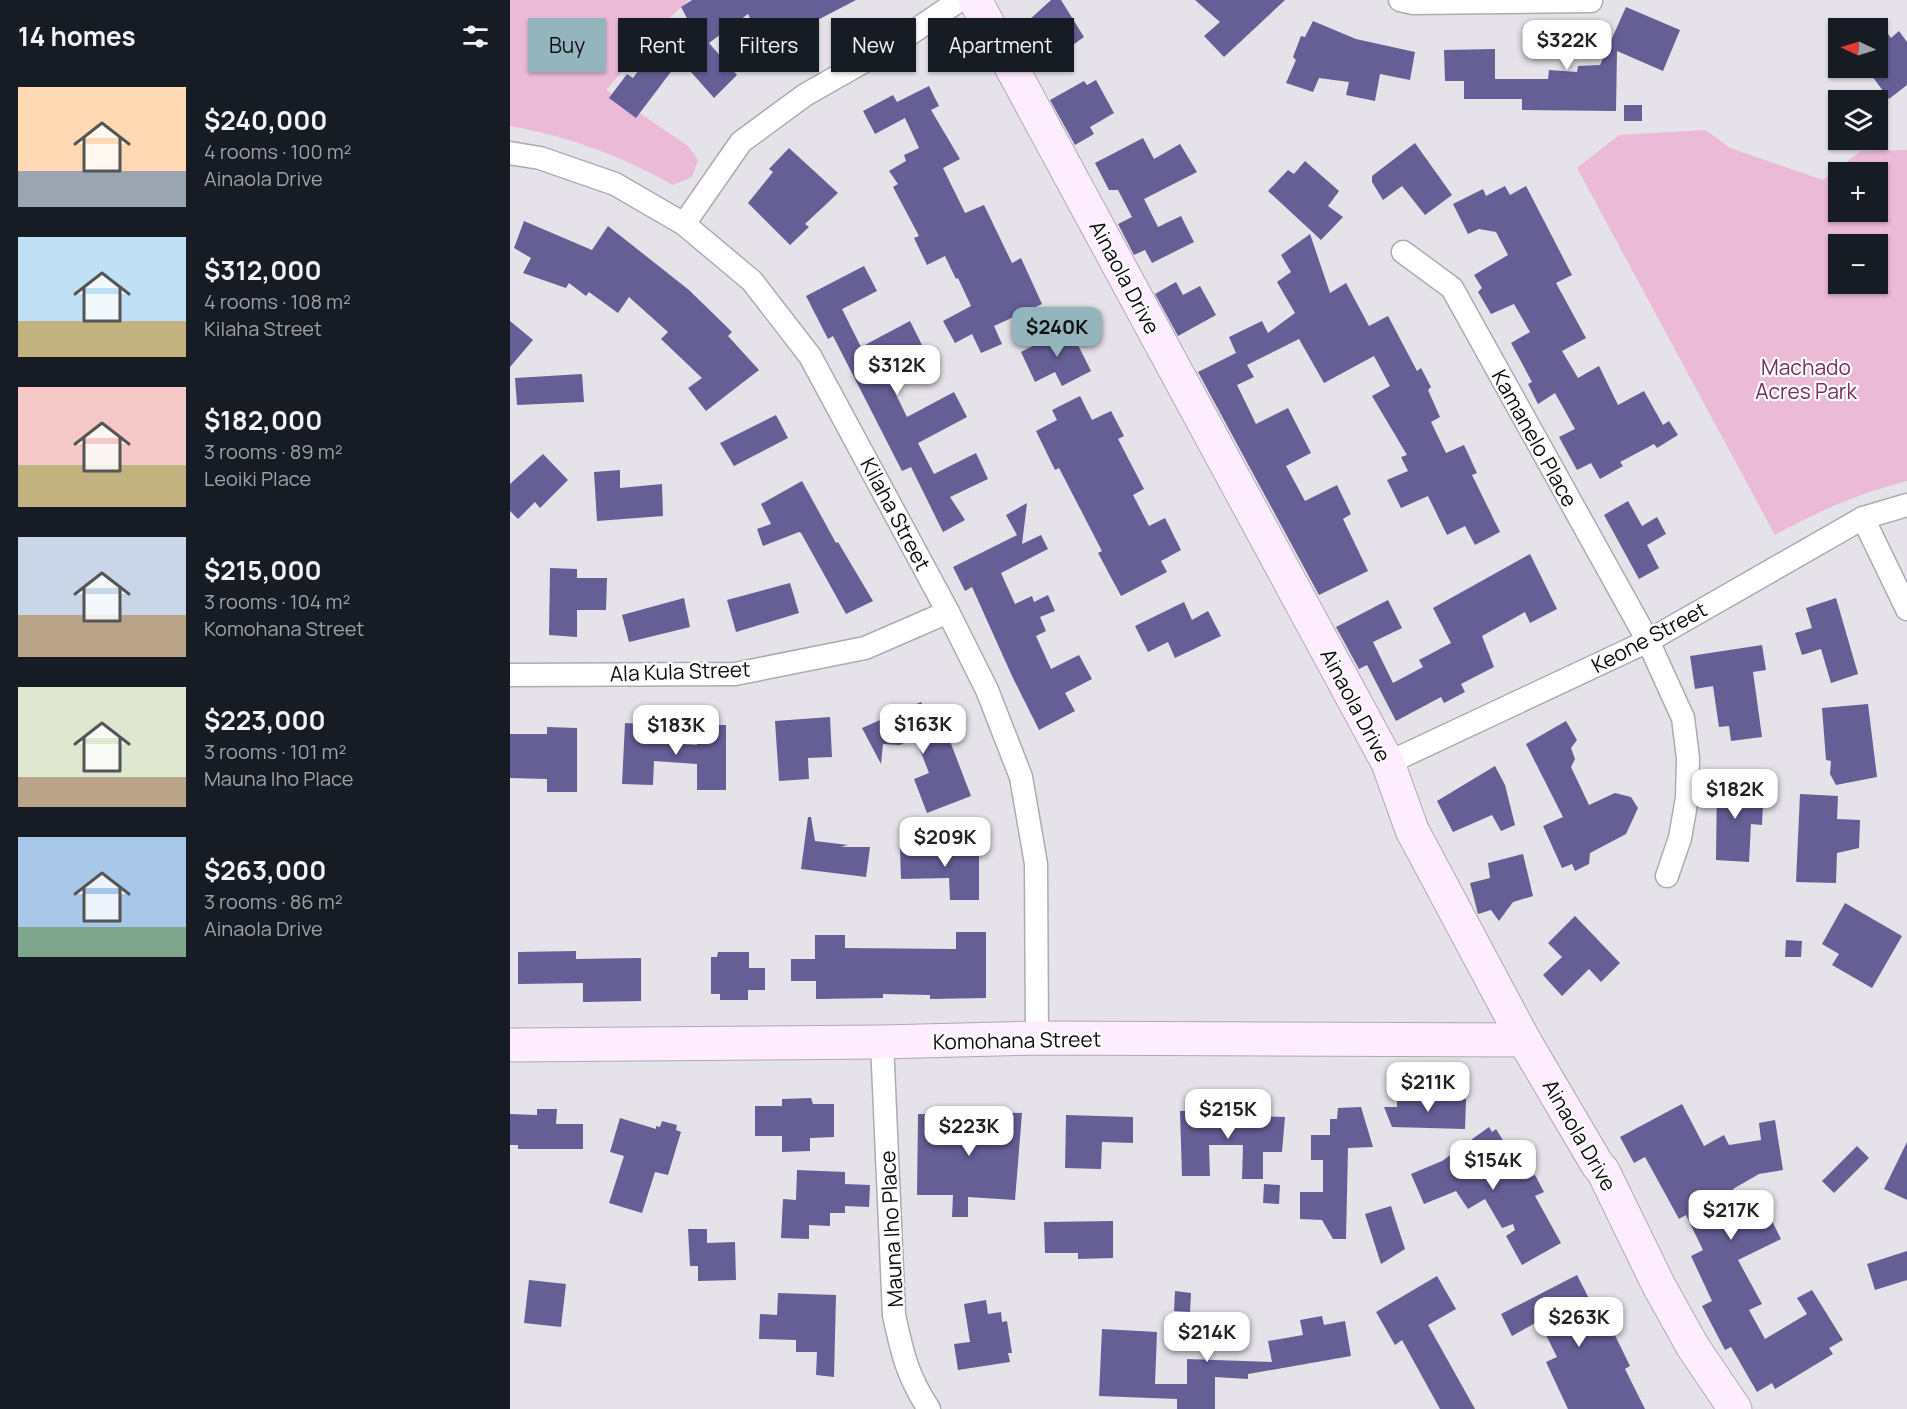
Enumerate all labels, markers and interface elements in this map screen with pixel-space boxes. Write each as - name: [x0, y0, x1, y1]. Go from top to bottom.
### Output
- text: 14 homes: [18, 18, 136, 54]
- chip: Buy: [528, 18, 606, 72]
- chip: Rent: [618, 18, 707, 72]
- chip: Filters: [719, 18, 819, 72]
- chip: New: [831, 18, 916, 72]
- chip: Apartment: [928, 18, 1074, 72]
- north arrow: [1828, 18, 1888, 78]
- map controls: [1828, 18, 1888, 294]
- icon: filters: [459, 20, 492, 53]
- pin: $322K: [1525, 20, 1609, 71]
- text: $322K: [1537, 26, 1597, 53]
- button: layers: [1828, 90, 1888, 150]
- text: $240,000: [204, 102, 327, 138]
- icon: home: [66, 111, 138, 183]
- text: 4 rooms · 100 m²: [204, 138, 352, 165]
- button: +: [1828, 162, 1888, 222]
- text: Ainaola Drive: [204, 165, 323, 192]
- street label: Ainaola Drive: [1083, 215, 1167, 339]
- button: −: [1828, 234, 1888, 294]
- text: $312,000: [204, 252, 322, 288]
- icon: home: [66, 261, 138, 333]
- text: 4 rooms · 108 m²: [204, 288, 351, 315]
- pin: $240K: [1015, 307, 1099, 358]
- text: $240K: [1026, 313, 1088, 340]
- text: Kilaha Street: [204, 315, 322, 342]
- pin: $312K: [855, 345, 939, 396]
- text: $312K: [868, 351, 926, 378]
- park label: Machado Acres Park: [1755, 353, 1857, 405]
- street label: Kamanelo Place: [1486, 364, 1584, 512]
- text: $182,000: [204, 402, 322, 438]
- icon: home: [66, 411, 138, 483]
- text: 3 rooms · 89 m²: [204, 438, 343, 465]
- street label: Kilaha Street: [855, 453, 937, 575]
- text: Leoiki Place: [204, 465, 311, 492]
- text: $215,000: [204, 552, 322, 588]
- icon: home: [66, 561, 138, 633]
- text: 3 rooms · 104 m²: [204, 588, 350, 615]
- street label: Keone Street: [1586, 595, 1712, 679]
- text: Komohana Street: [204, 615, 364, 642]
- street label: Ainaola Drive: [1314, 643, 1398, 767]
- street label: Ala Kula Street: [609, 655, 751, 687]
- text: $223,000: [204, 702, 326, 738]
- pin: $163K: [881, 704, 965, 755]
- pin: $183K: [634, 705, 718, 756]
- text: $163K: [894, 710, 952, 737]
- icon: home: [66, 711, 138, 783]
- text: $183K: [647, 711, 705, 738]
- text: 3 rooms · 101 m²: [204, 738, 346, 765]
- text: Mauna Iho Place: [204, 765, 354, 792]
- pin: $182K: [1693, 769, 1777, 820]
- text: $182K: [1706, 775, 1764, 802]
- pin: $209K: [903, 817, 987, 868]
- text: $209K: [914, 823, 977, 850]
- text: $263,000: [204, 852, 326, 888]
- icon: home: [66, 861, 138, 933]
- text: 3 rooms · 86 m²: [204, 888, 343, 915]
- text: Ainaola Drive: [204, 915, 323, 942]
- street label: Komohana Street: [933, 1025, 1101, 1055]
- pin: $211K: [1386, 1062, 1470, 1113]
- text: $211K: [1401, 1068, 1455, 1095]
- street label: Ainaola Drive: [1537, 1074, 1623, 1196]
- pin: $215K: [1186, 1089, 1270, 1140]
- text: $215K: [1199, 1095, 1257, 1122]
- pin: $223K: [927, 1106, 1011, 1157]
- text: $223K: [939, 1112, 999, 1139]
- pin: $154K: [1451, 1140, 1535, 1191]
- text: $154K: [1464, 1146, 1522, 1173]
- street label: Mauna Iho Place: [873, 1150, 909, 1308]
- pin: $217K: [1689, 1190, 1773, 1241]
- text: $217K: [1703, 1196, 1759, 1223]
- pin: $263K: [1537, 1297, 1621, 1348]
- text: $263K: [1548, 1303, 1610, 1330]
- pin: $214K: [1165, 1312, 1249, 1363]
- text: $214K: [1178, 1318, 1236, 1345]

